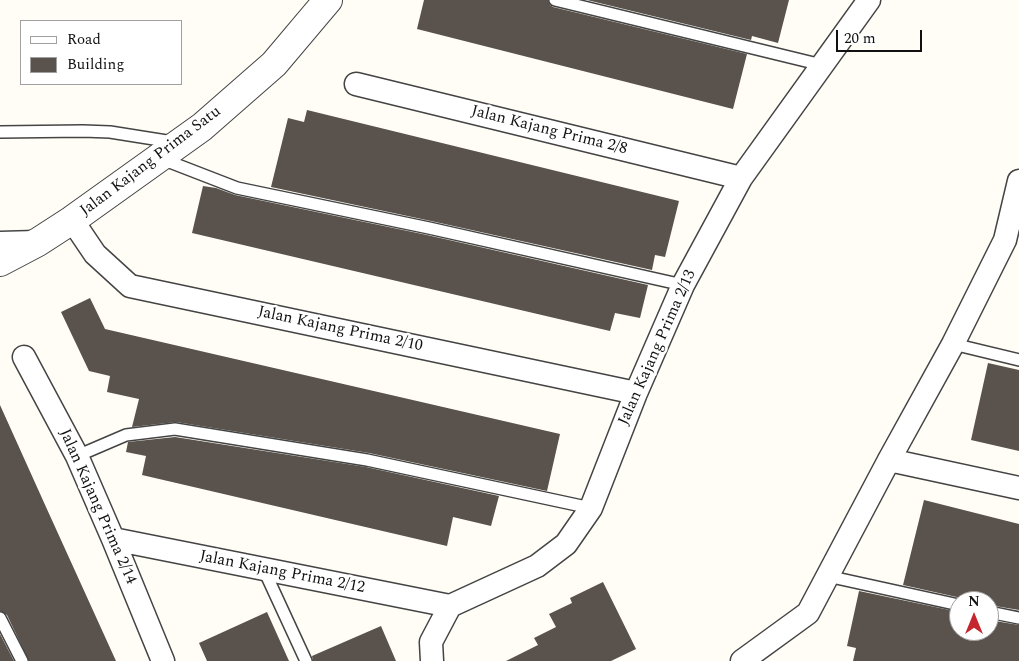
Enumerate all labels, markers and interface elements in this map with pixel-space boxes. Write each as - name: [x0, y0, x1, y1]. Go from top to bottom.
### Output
- legend: [20, 20, 182, 85]
- scale bar: [839, 20, 925, 52]
- text: 20 m: [844, 27, 876, 50]
- text: Road: [67, 28, 101, 51]
- text: Building: [67, 53, 124, 76]
- street label: Jalan Kajang Prima 2/8: [469, 102, 629, 160]
- street label: Jalan Kajang Prima Satu: [77, 103, 225, 221]
- street label: Jalan Kajang Prima 2/13: [615, 267, 701, 429]
- street label: Jalan Kajang Prima 2/10: [256, 303, 424, 357]
- street label: Jalan Kajang Prima 2/14: [54, 426, 140, 588]
- street label: Jalan Kajang Prima 2/12: [198, 548, 366, 598]
- north arrow: [949, 591, 999, 641]
- text: N: [968, 591, 980, 612]

